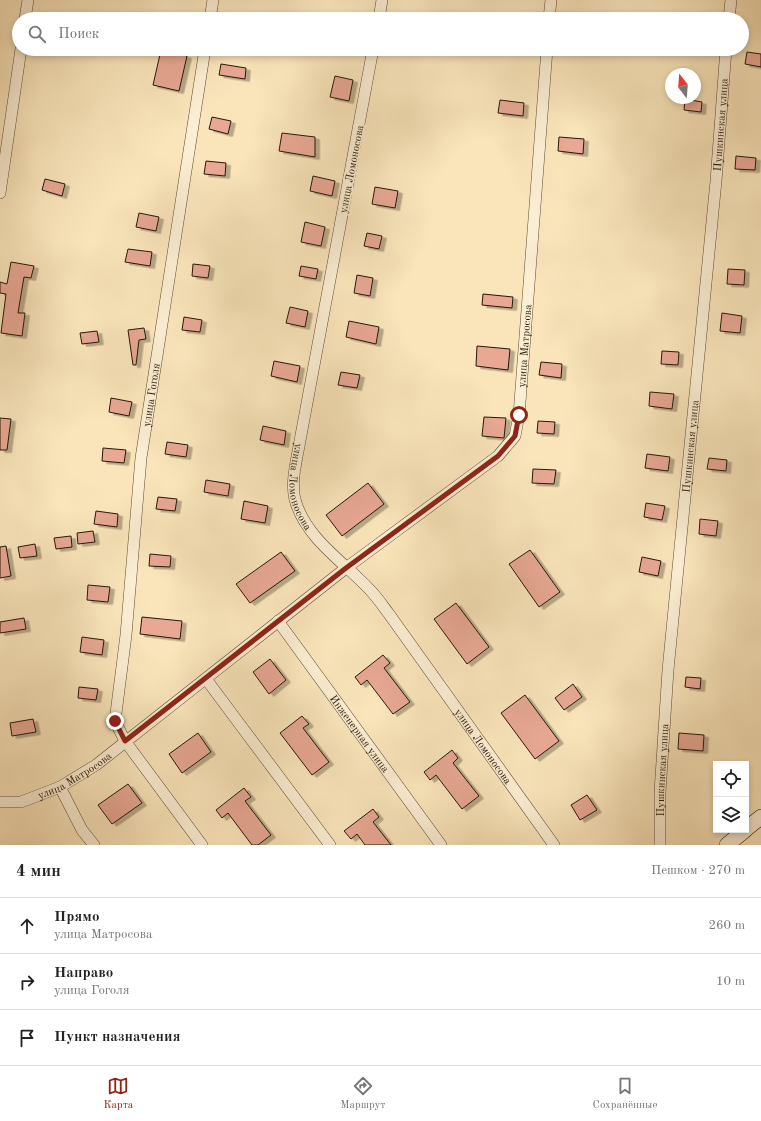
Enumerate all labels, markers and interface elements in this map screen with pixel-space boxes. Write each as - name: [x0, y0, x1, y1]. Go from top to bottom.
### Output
- search box: [12, 12, 749, 56]
- icon: search: [26, 23, 48, 45]
- text: Поиск: [58, 27, 99, 42]
- north arrow: [665, 68, 701, 104]
- street label: Пушкинская улица: [713, 77, 731, 172]
- street label: улица Ломоносова: [339, 124, 367, 214]
- street label: улица Матросова: [517, 304, 534, 388]
- street label: улица Гоголя: [142, 362, 163, 428]
- street label: Пушкинская улица: [681, 399, 702, 493]
- route start: [510, 406, 528, 424]
- street label: улица Ломоносова: [286, 442, 313, 533]
- street label: Инженерная улица: [327, 694, 391, 775]
- street label: улица Ломоносова: [452, 707, 513, 787]
- route end: [106, 712, 124, 730]
- street label: Пушкинская улица: [656, 723, 672, 817]
- street label: улица Матросова: [37, 751, 115, 802]
- map controls: [713, 761, 749, 833]
- button: locate: [713, 761, 749, 797]
- button: layers: [713, 797, 749, 833]
- text: 4 мин: [16, 863, 61, 880]
- text: Пешком · 270 m: [651, 864, 745, 877]
- text: Прямо: [54, 910, 100, 925]
- icon: ahead: [16, 915, 38, 937]
- text: 260 m: [708, 919, 745, 932]
- text: улица Матросова: [54, 928, 152, 941]
- text: Направо: [54, 966, 113, 981]
- icon: right: [16, 971, 38, 993]
- text: 10 m: [716, 975, 745, 988]
- text: улица Гоголя: [54, 984, 130, 997]
- icon: arrive: [16, 1027, 38, 1049]
- text: Пункт назначения: [54, 1030, 181, 1045]
- tab: Карта: [104, 1075, 133, 1113]
- tab: Маршрут: [340, 1075, 386, 1113]
- tab: Сохранённые: [593, 1075, 657, 1113]

